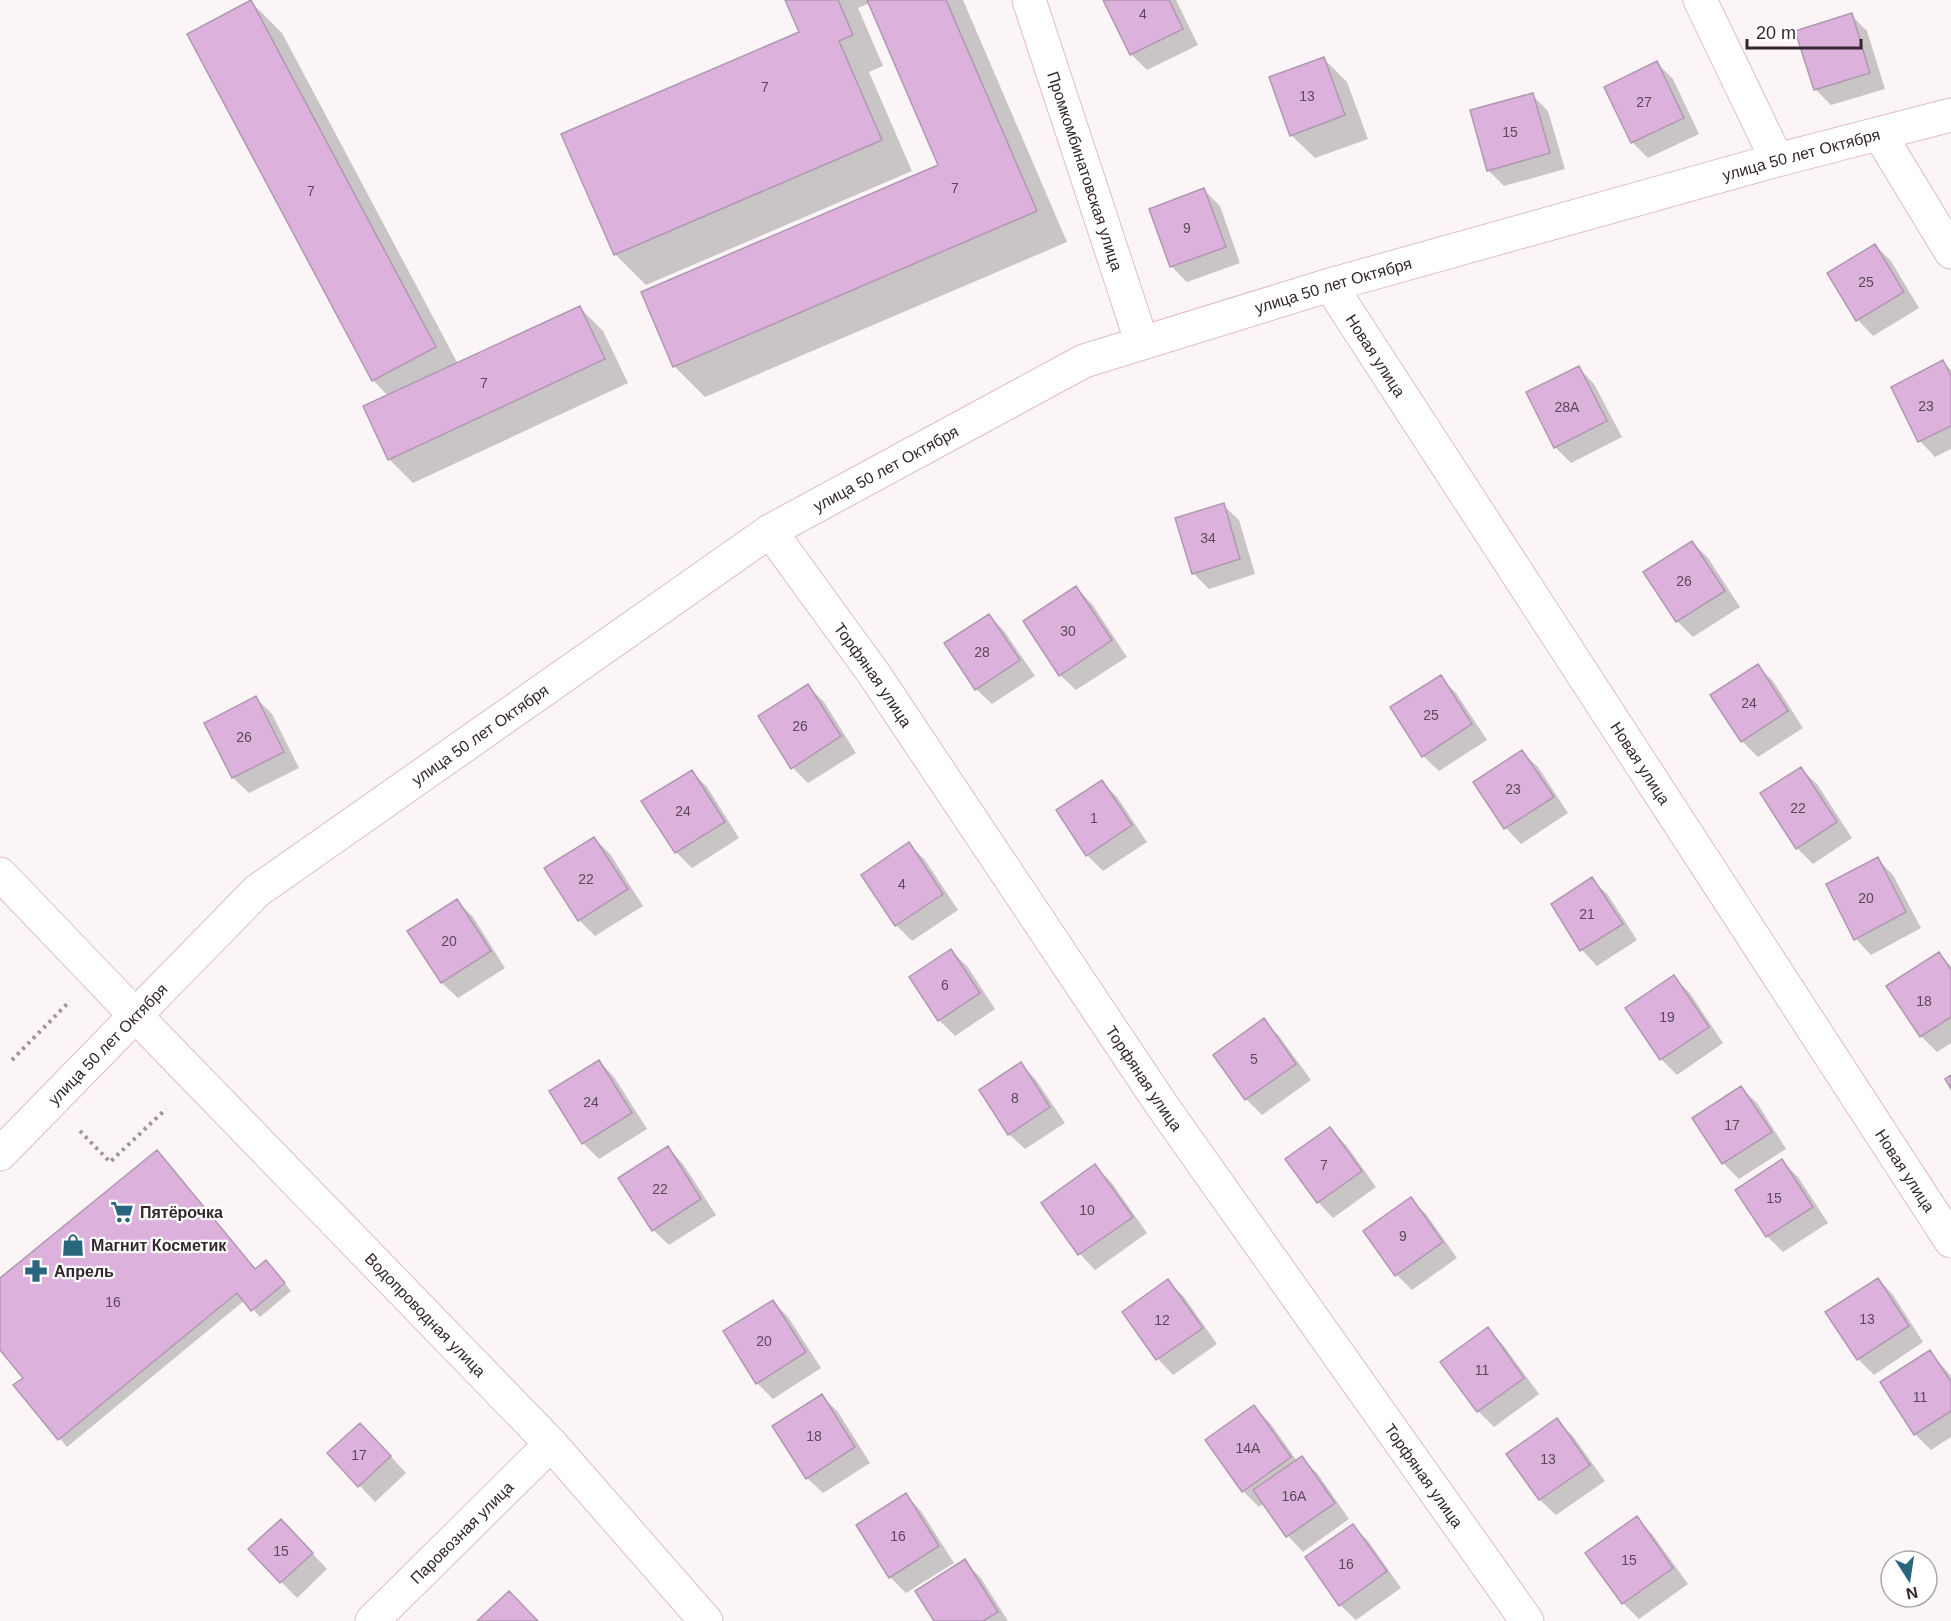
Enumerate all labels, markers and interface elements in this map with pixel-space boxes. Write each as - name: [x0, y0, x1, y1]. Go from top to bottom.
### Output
- house number: 4: [1139, 6, 1147, 22]
- scale bar: [1747, 12, 1861, 50]
- text: 20 m: [1756, 23, 1796, 43]
- street label: Промкомбинатовская улица: [1044, 69, 1126, 273]
- house number: 7: [761, 79, 769, 95]
- house number: 13: [1299, 88, 1315, 104]
- house number: 27: [1636, 94, 1652, 110]
- house number: 15: [1502, 124, 1518, 140]
- street label: улица 50 лет Октября: [1721, 126, 1882, 184]
- house number: 7: [951, 180, 959, 196]
- house number: 7: [307, 183, 315, 199]
- house number: 9: [1183, 220, 1191, 236]
- street label: улица 50 лет Октября: [1253, 255, 1414, 317]
- house number: 25: [1858, 274, 1874, 290]
- street label: Новая улица: [1342, 311, 1408, 400]
- house number: 7: [480, 375, 488, 391]
- house number: 23: [1918, 398, 1934, 414]
- house number: 28А: [1555, 399, 1580, 415]
- street label: улица 50 лет Октября: [810, 423, 961, 515]
- house number: 34: [1200, 530, 1216, 546]
- house number: 26: [1676, 573, 1692, 589]
- street label: Торфяная улица: [831, 620, 915, 730]
- house number: 30: [1060, 623, 1076, 639]
- house number: 28: [974, 644, 990, 660]
- street label: улица 50 лет Октября: [409, 681, 552, 789]
- house number: 24: [1741, 695, 1757, 711]
- house number: 25: [1423, 707, 1439, 723]
- house number: 26: [792, 718, 808, 734]
- street label: Новая улица: [1607, 719, 1673, 808]
- house number: 26: [236, 729, 252, 745]
- house number: 23: [1505, 781, 1521, 797]
- house number: 22: [1790, 800, 1806, 816]
- house number: 24: [675, 803, 691, 819]
- house number: 1: [1090, 810, 1098, 826]
- house number: 22: [578, 871, 594, 887]
- house number: 4: [898, 876, 906, 892]
- house number: 20: [1858, 890, 1874, 906]
- house number: 21: [1579, 906, 1595, 922]
- house number: 20: [441, 933, 457, 949]
- house number: 6: [941, 977, 949, 993]
- street label: улица 50 лет Октября: [45, 980, 171, 1108]
- house number: 18: [1916, 993, 1932, 1009]
- house number: 19: [1659, 1009, 1675, 1025]
- street label: Торфяная улица: [1102, 1023, 1185, 1134]
- house number: 5: [1250, 1051, 1258, 1067]
- house number: 8: [1011, 1090, 1019, 1106]
- house number: 24: [583, 1094, 599, 1110]
- house number: 17: [1724, 1117, 1740, 1133]
- street label: Новая улица: [1872, 1126, 1938, 1215]
- house number: 7: [1320, 1157, 1328, 1173]
- house number: 22: [652, 1181, 668, 1197]
- house number: 15: [1766, 1190, 1782, 1206]
- supermarket icon: Пятёрочка: [109, 1199, 135, 1225]
- house number: 10: [1079, 1202, 1095, 1218]
- place label: Пятёрочка: [140, 1204, 223, 1221]
- house number: 9: [1399, 1228, 1407, 1244]
- shop icon: Магнит Косметик: [60, 1232, 86, 1258]
- place label: Магнит Косметик: [91, 1237, 227, 1254]
- street label: Водопроводная улица: [362, 1250, 489, 1380]
- pharmacy icon: Апрель: [23, 1258, 49, 1284]
- place label: Апрель: [54, 1263, 114, 1280]
- house number: 16: [105, 1294, 121, 1310]
- house number: 13: [1859, 1311, 1875, 1327]
- house number: 12: [1154, 1312, 1170, 1328]
- house number: 20: [756, 1333, 772, 1349]
- house number: 11: [1475, 1362, 1489, 1378]
- house number: 11: [1913, 1389, 1927, 1405]
- street label: Торфяная улица: [1381, 1421, 1466, 1531]
- house number: 18: [806, 1428, 822, 1444]
- house number: 14А: [1236, 1440, 1261, 1456]
- house number: 17: [351, 1447, 367, 1463]
- house number: 13: [1540, 1451, 1556, 1467]
- street label: Паровозная улица: [407, 1478, 517, 1587]
- house number: 16А: [1282, 1488, 1307, 1504]
- house number: 16: [890, 1528, 906, 1544]
- house number: 15: [273, 1543, 289, 1559]
- north arrow: [1879, 1549, 1939, 1609]
- house number: 15: [1621, 1552, 1637, 1568]
- house number: 16: [1338, 1556, 1354, 1572]
- text: N: [1905, 1584, 1919, 1603]

